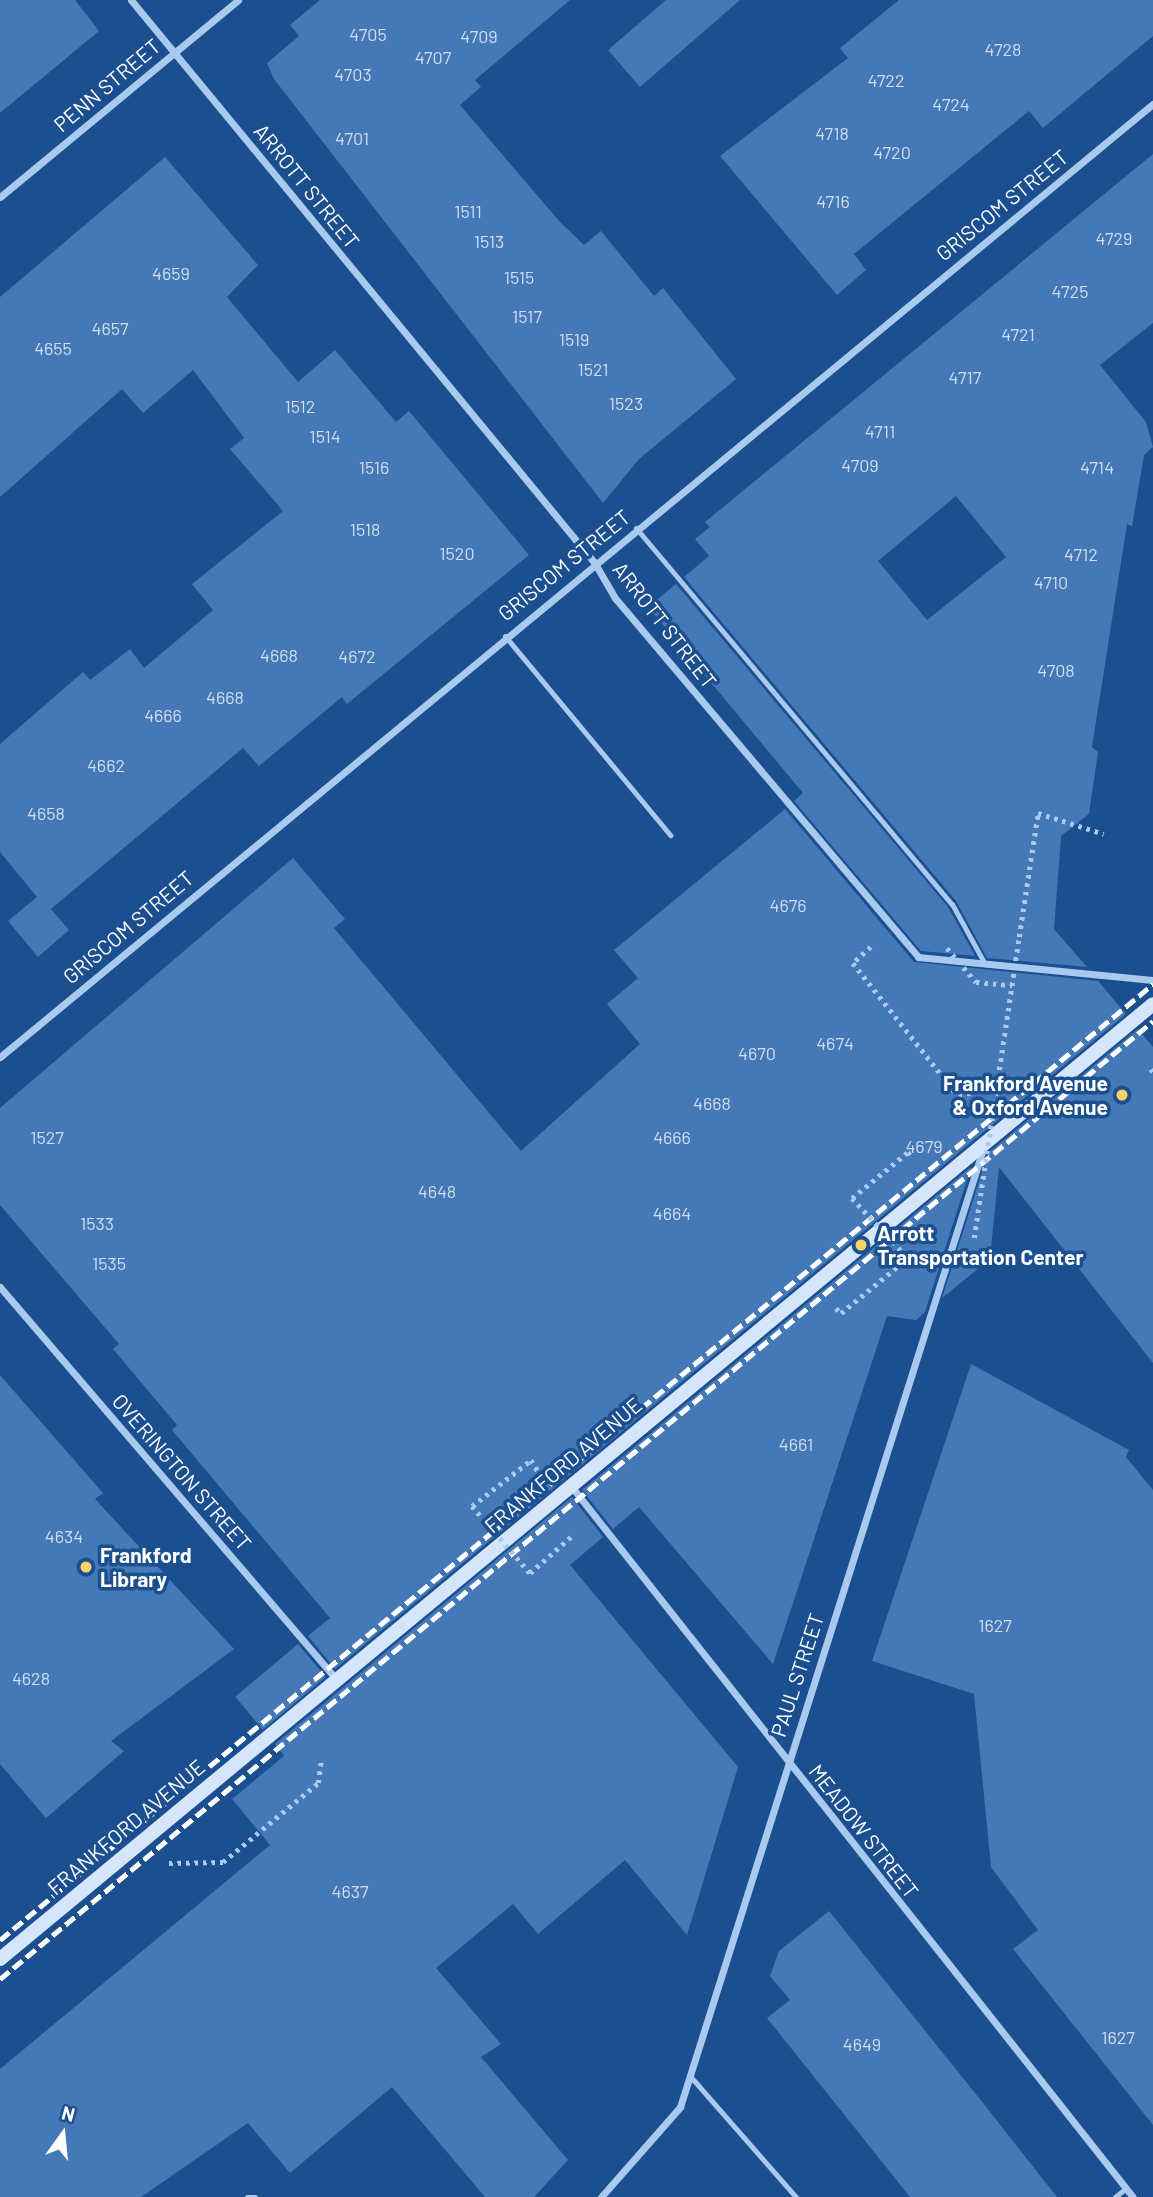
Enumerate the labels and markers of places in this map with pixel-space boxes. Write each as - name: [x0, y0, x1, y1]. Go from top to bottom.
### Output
- place label: Frankford Avenue & Oxford Avenue: [943, 1070, 1108, 1120]
- marker: Frankford Avenue & Oxford Avenue: [1114, 1087, 1130, 1103]
- place label: Arrott Transportation Center: [877, 1220, 1083, 1270]
- marker: Arrott Transportation Center: [851, 1235, 871, 1255]
- place label: Frankford Library: [100, 1542, 192, 1592]
- marker: Frankford Library: [78, 1559, 94, 1575]

